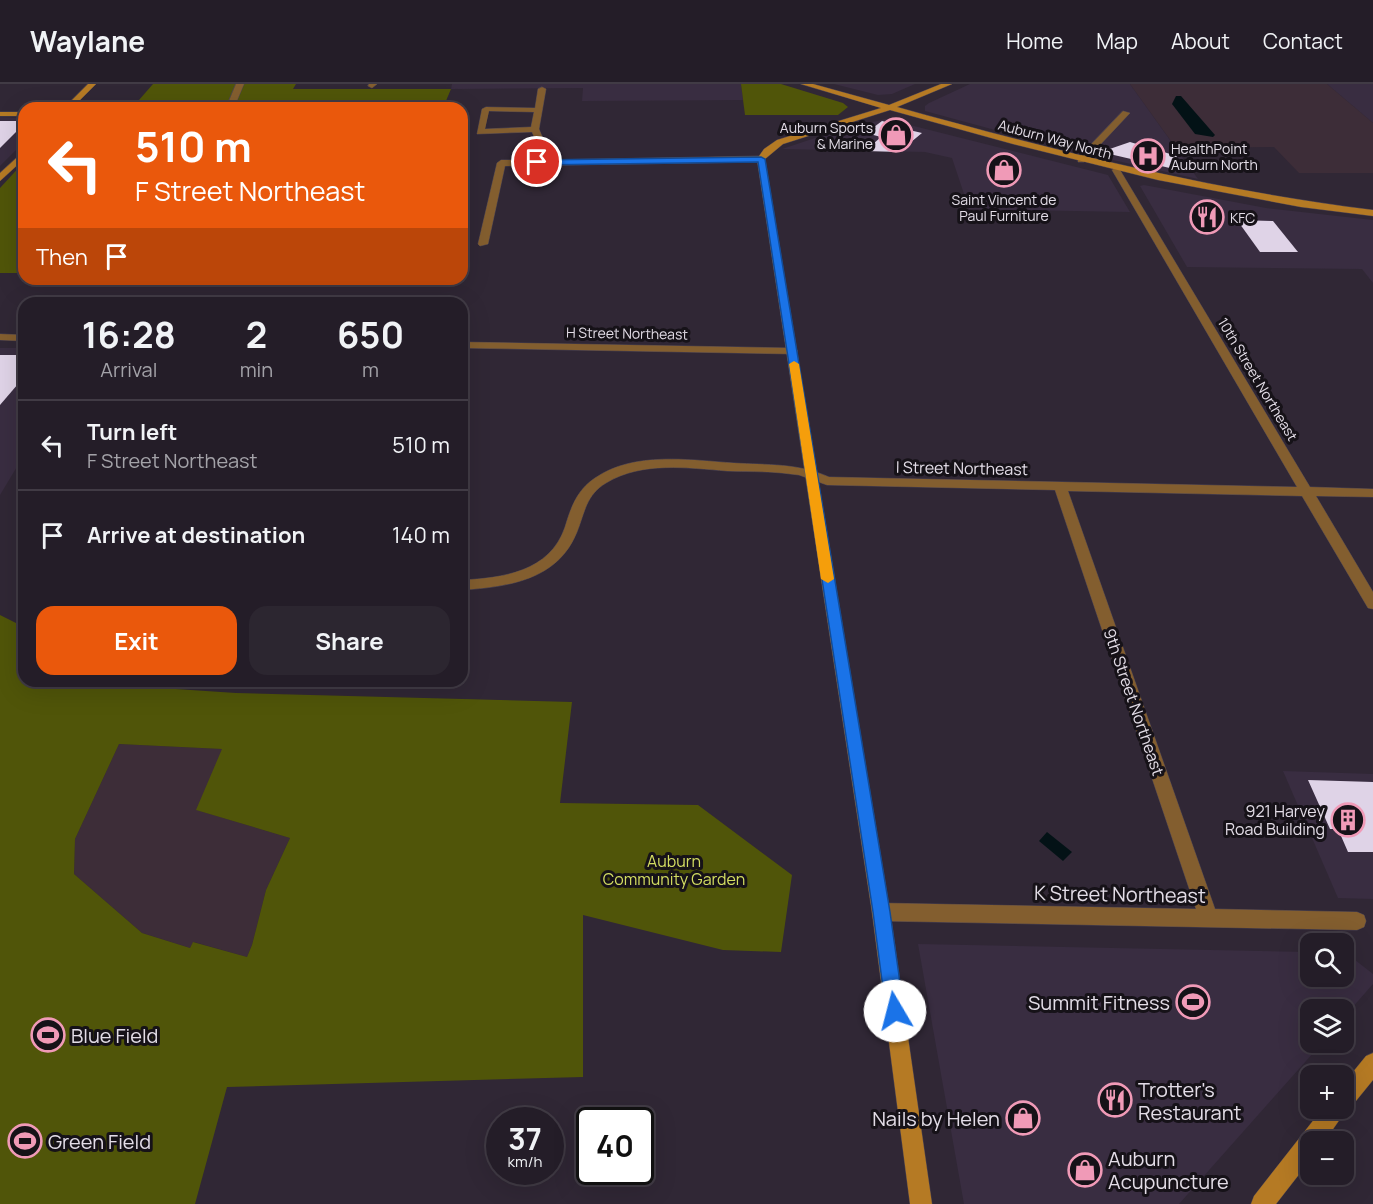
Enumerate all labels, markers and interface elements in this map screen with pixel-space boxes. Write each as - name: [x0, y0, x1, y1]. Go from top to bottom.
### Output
- text: Waylane: [30, 22, 145, 60]
- text: Home: [1006, 27, 1063, 55]
- text: Map: [1096, 27, 1138, 55]
- text: About: [1171, 27, 1230, 55]
- text: Contact: [1263, 27, 1343, 55]
- street label: Auburn Way North: [996, 115, 1114, 163]
- text: 510 m: [135, 117, 252, 175]
- shop icon: Auburn Sports & Marine: [878, 117, 914, 153]
- place label: Auburn Sports & Marine: [780, 118, 873, 153]
- icon: left: [36, 126, 114, 204]
- pin: [511, 136, 562, 187]
- hospital icon: HealthPoint Auburn North: [1130, 138, 1166, 174]
- place label: HealthPoint Auburn North: [1171, 139, 1258, 174]
- icon: arrive: [520, 145, 553, 178]
- shop icon: Saint Vincent de Paul Furniture: [986, 152, 1022, 188]
- text: F Street Northeast: [135, 172, 365, 209]
- place label: Saint Vincent de Paul Furniture: [952, 190, 1056, 225]
- restaurant icon: KFC: [1189, 199, 1225, 235]
- place label: KFC: [1230, 208, 1255, 227]
- icon: arrive: [100, 240, 133, 273]
- text: Then: [36, 242, 88, 272]
- text: 16:28: [82, 310, 176, 359]
- text: 2: [246, 310, 267, 359]
- text: 650: [337, 310, 404, 359]
- street label: 10th Street Northeast: [1214, 314, 1302, 444]
- street label: H Street Northeast: [566, 322, 689, 344]
- text: Arrival: [100, 356, 157, 383]
- text: min: [240, 356, 273, 383]
- text: m: [362, 356, 379, 383]
- text: Turn left: [87, 417, 177, 447]
- icon: left: [36, 429, 69, 462]
- text: 510 m: [392, 430, 450, 460]
- text: F Street Northeast: [87, 447, 258, 474]
- street label: I Street Northeast: [896, 456, 1028, 480]
- icon: arrive: [36, 519, 69, 552]
- text: Arrive at destination: [87, 520, 305, 550]
- text: 140 m: [392, 520, 450, 550]
- button: Exit: [36, 606, 237, 675]
- button: Share: [249, 606, 450, 675]
- street label: 9th Street Northeast: [1098, 626, 1170, 778]
- place label: 921 Harvey Road Building: [1225, 800, 1326, 840]
- building icon: 921 Harvey Road Building: [1330, 802, 1366, 838]
- park label: Auburn Community Garden: [603, 850, 745, 890]
- street label: K Street Northeast: [1034, 879, 1206, 909]
- map controls: [1300, 933, 1354, 1185]
- button: search: [1300, 933, 1354, 987]
- position arrow: [863, 979, 927, 1043]
- sports icon: Summit Fitness: [1175, 984, 1211, 1020]
- place label: Summit Fitness: [1028, 989, 1170, 1016]
- button: layers: [1300, 999, 1354, 1053]
- sports icon: Blue Field: [30, 1017, 66, 1053]
- place label: Blue Field: [71, 1022, 158, 1049]
- button: +: [1300, 1065, 1354, 1119]
- place label: Trotter's Restaurant: [1138, 1076, 1242, 1126]
- restaurant icon: Trotter's Restaurant: [1097, 1082, 1133, 1118]
- shop icon: Nails by Helen: [1005, 1100, 1041, 1136]
- place label: Nails by Helen: [872, 1105, 1000, 1132]
- speed limit sign: 40: [576, 1107, 654, 1185]
- text: 37: [508, 1118, 542, 1159]
- sports icon: Green Field: [7, 1123, 43, 1159]
- place label: Green Field: [48, 1128, 151, 1155]
- button: −: [1300, 1131, 1354, 1185]
- place label: Auburn Acupuncture: [1108, 1145, 1229, 1195]
- text: km/h: [508, 1151, 542, 1172]
- shop icon: Auburn Acupuncture: [1067, 1152, 1103, 1188]

